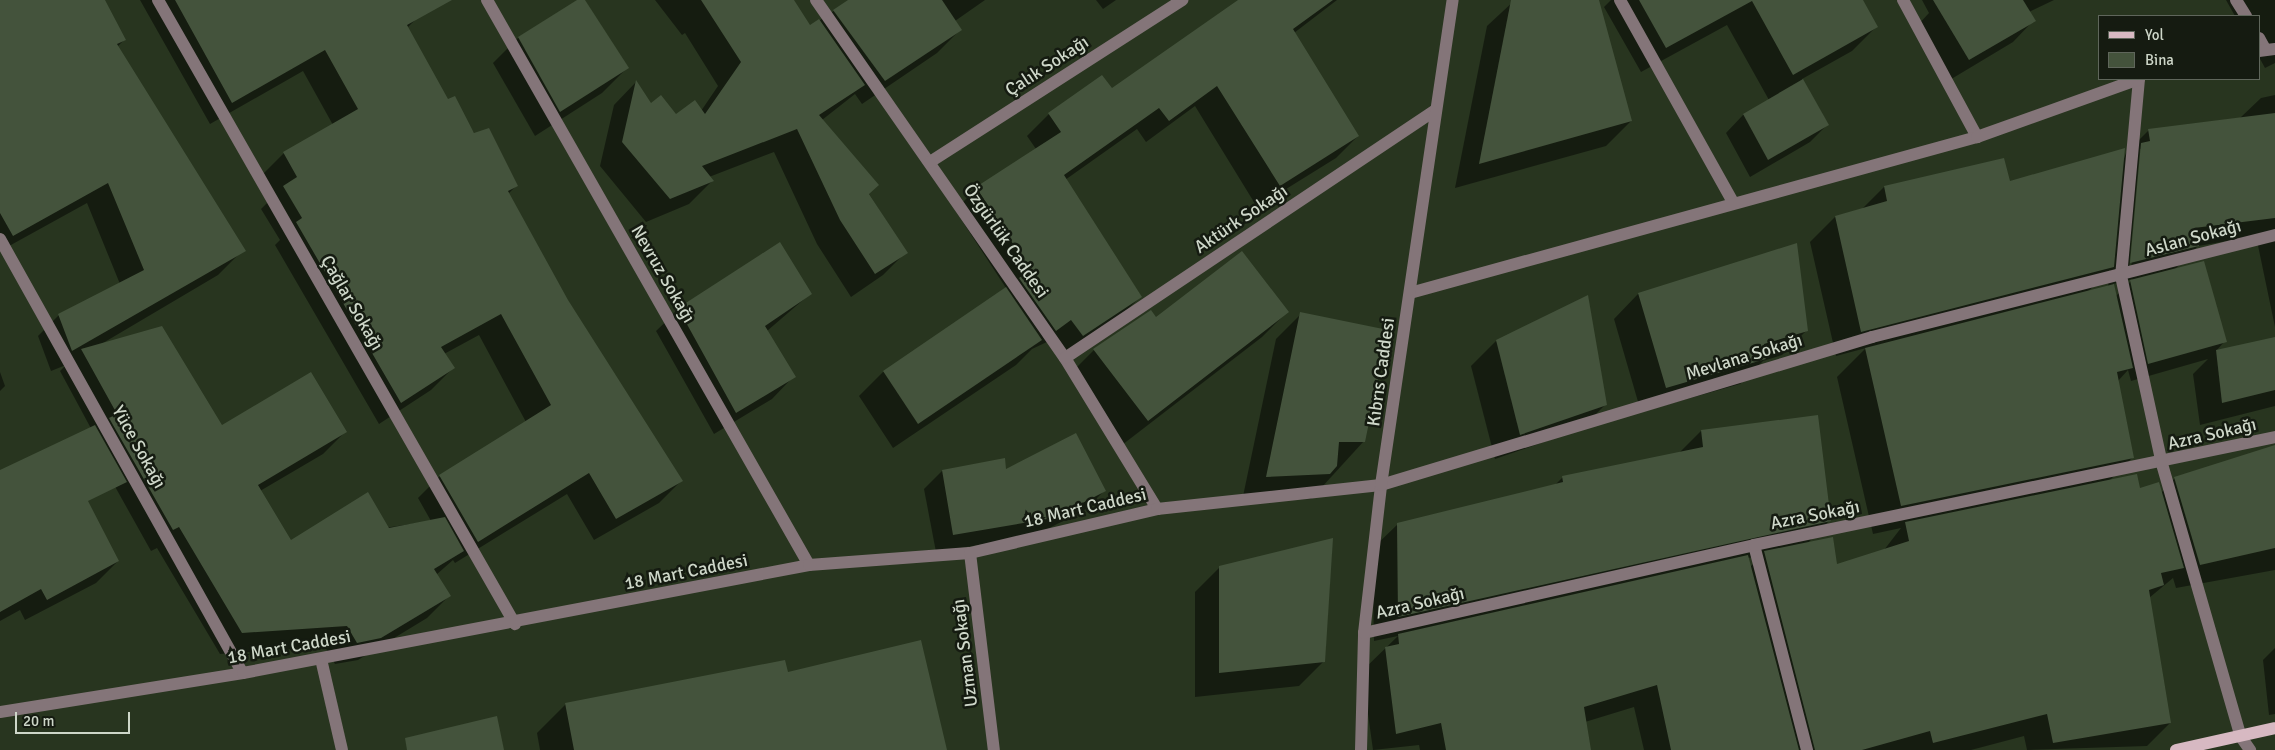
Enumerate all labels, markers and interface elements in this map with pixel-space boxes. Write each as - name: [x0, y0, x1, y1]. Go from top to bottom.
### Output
- legend: [2098, 15, 2260, 80]
- text: Yol: [2145, 26, 2164, 44]
- street label: Çalık Sokağı: [1001, 31, 1093, 101]
- text: Bina: [2145, 51, 2174, 69]
- street label: Özgürlük Caddesi: [959, 180, 1053, 302]
- street label: Aktürk Sokağı: [1190, 180, 1292, 258]
- street label: Aslan Sokağı: [2142, 215, 2244, 261]
- street label: Nevruz Sokağı: [626, 221, 700, 327]
- street label: Çağlar Sokağı: [316, 252, 388, 354]
- street label: Kıbrıs Caddesi: [1363, 316, 1399, 428]
- street label: Mevlana Sokağı: [1683, 329, 1805, 385]
- street label: Yüce Sokağı: [107, 402, 171, 492]
- street label: Azra Sokağı: [2166, 413, 2258, 455]
- street label: 18 Mart Caddesi: [1022, 483, 1148, 533]
- street label: Azra Sokağı: [1769, 496, 1861, 534]
- street label: 18 Mart Caddesi: [623, 549, 749, 595]
- street label: Azra Sokağı: [1374, 582, 1466, 624]
- street label: Uzman Sokağı: [948, 598, 982, 708]
- street label: 18 Mart Caddesi: [226, 626, 352, 668]
- scale bar: [18, 702, 132, 734]
- text: 20 m: [23, 712, 54, 730]

